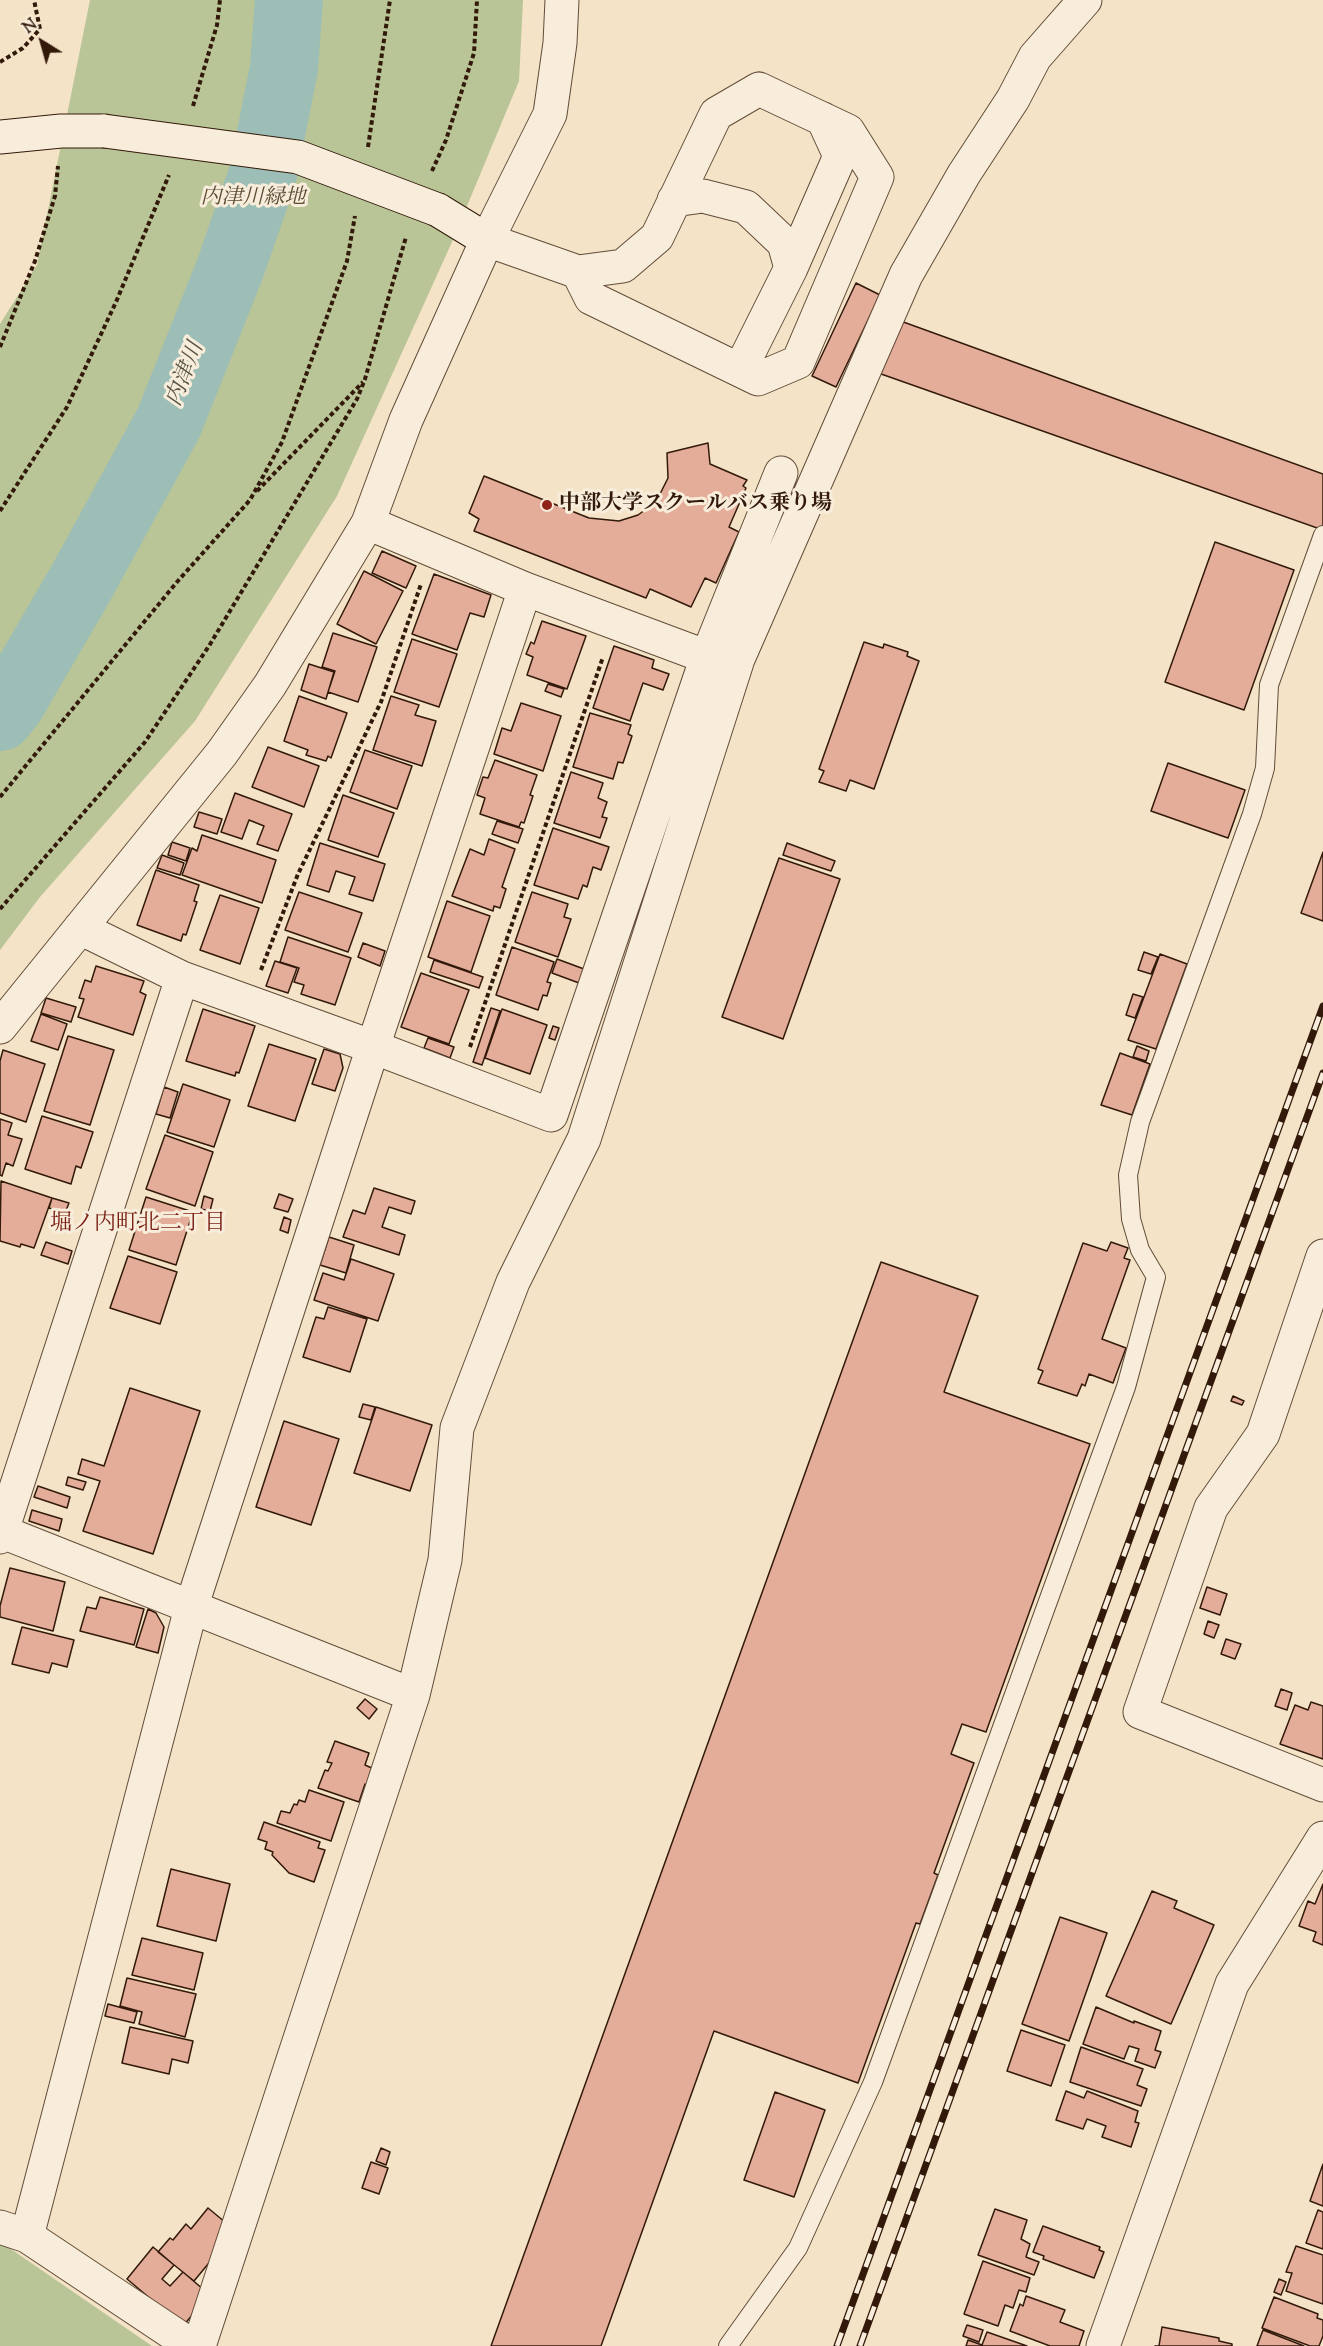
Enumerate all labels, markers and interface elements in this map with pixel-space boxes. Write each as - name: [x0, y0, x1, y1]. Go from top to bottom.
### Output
- north arrow: [12, 12, 72, 72]
- text: N: [19, 14, 43, 40]
- park label: 内津川緑地: [201, 186, 305, 212]
- water label: 内津川: [163, 339, 211, 411]
- place label: 中部大学スクールバス乗り場: [559, 492, 832, 518]
- marker: 中部大学スクールバス乗り場: [540, 498, 554, 512]
- district label: 堀ノ内町北二丁目: [50, 1212, 226, 1238]

